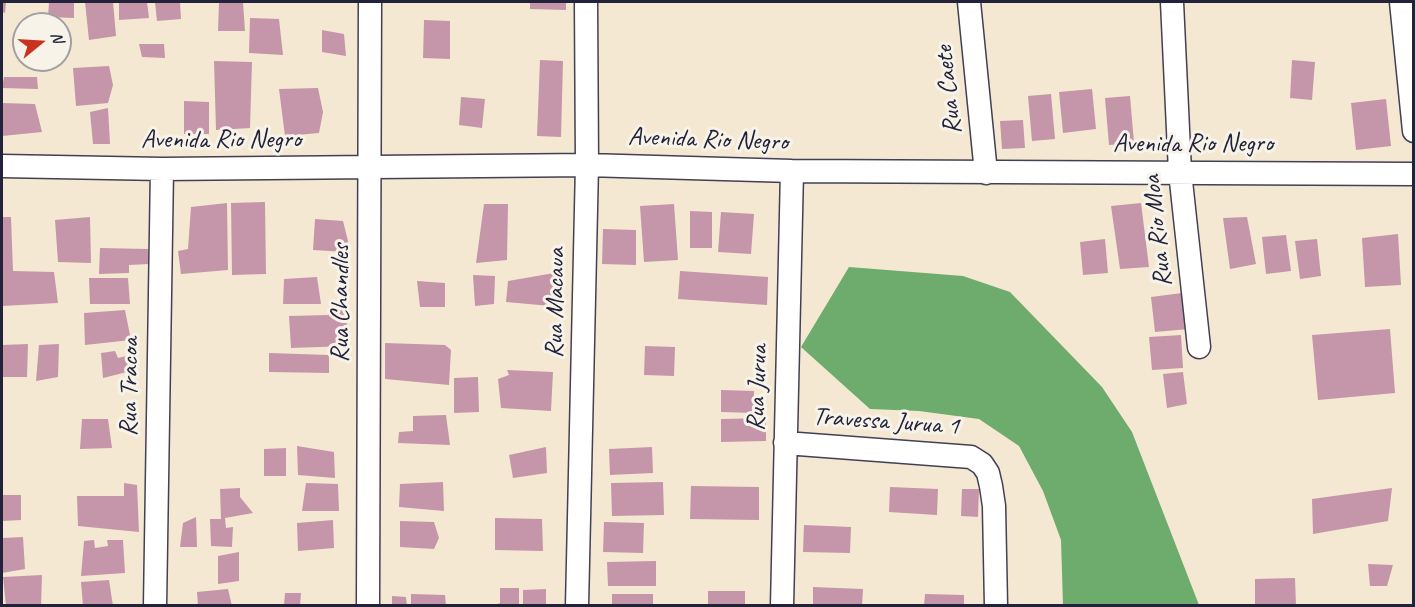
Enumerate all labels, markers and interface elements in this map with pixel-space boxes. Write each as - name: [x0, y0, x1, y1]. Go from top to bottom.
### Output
- north arrow: [12, 12, 72, 72]
- text: N: [46, 29, 68, 45]
- street label: Rua Caete: [929, 44, 969, 136]
- street label: Avenida Rio Negro: [627, 122, 789, 158]
- street label: Avenida Rio Negro: [141, 124, 301, 156]
- street label: Avenida Rio Negro: [1113, 128, 1273, 160]
- street label: Rua Rio Moa: [1137, 174, 1179, 288]
- street label: Rua Chandles: [325, 244, 357, 362]
- street label: Rua Macaua: [539, 248, 573, 358]
- street label: Rua Tracoa: [114, 337, 146, 437]
- street label: Rua Jurua: [741, 344, 775, 432]
- street label: Travessa Jurua 1: [812, 401, 960, 443]

